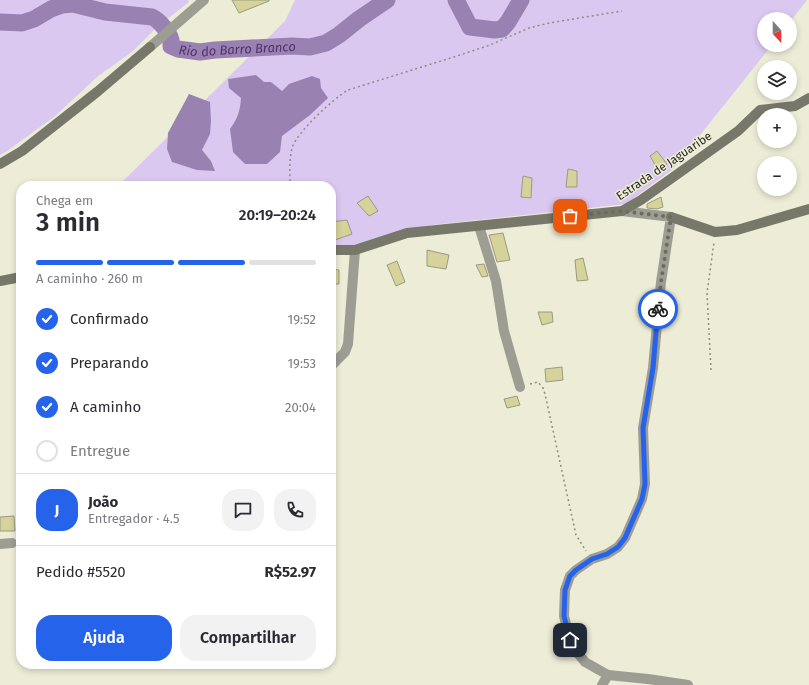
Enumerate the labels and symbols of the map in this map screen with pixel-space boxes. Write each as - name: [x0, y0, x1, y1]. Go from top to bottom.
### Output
- north arrow: [757, 12, 797, 52]
- water label: Rio do Barro Branco: [178, 38, 296, 60]
- street label: Estrada de Jaguaribe: [614, 129, 714, 203]
- pin: [553, 199, 587, 233]
- courier: [638, 289, 678, 329]
- pin: [553, 623, 587, 657]

